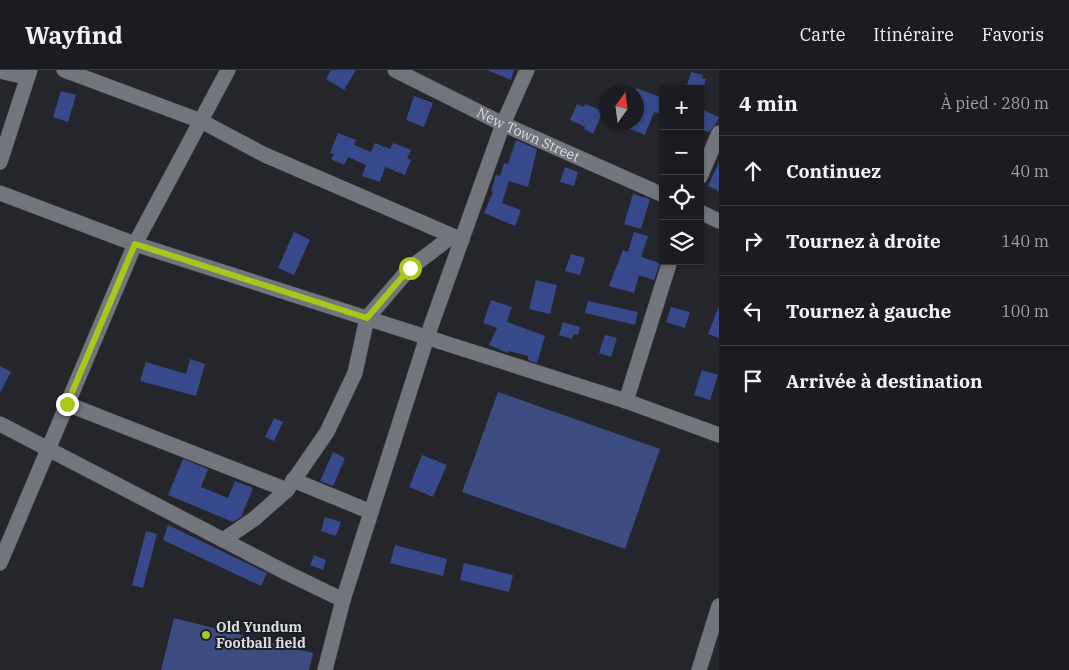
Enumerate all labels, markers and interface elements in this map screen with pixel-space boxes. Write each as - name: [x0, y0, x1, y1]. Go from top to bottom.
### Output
- text: Wayfind: [25, 19, 123, 51]
- text: Carte: [800, 23, 845, 46]
- text: Itinéraire: [873, 23, 954, 46]
- text: Favoris: [982, 23, 1044, 46]
- north arrow: [599, 85, 644, 130]
- map controls: [659, 85, 704, 265]
- button: +: [659, 85, 704, 130]
- text: 4 min: [739, 89, 798, 117]
- text: À pied · 280 m: [941, 93, 1049, 113]
- street label: New Town Street: [474, 103, 582, 166]
- button: −: [659, 130, 704, 175]
- icon: ahead: [739, 157, 767, 185]
- text: Continuez: [786, 159, 881, 183]
- text: 40 m: [1011, 161, 1049, 181]
- button: locate: [659, 175, 704, 220]
- button: layers: [659, 220, 704, 265]
- icon: right: [739, 227, 767, 255]
- text: Tournez à droite: [786, 229, 941, 253]
- text: 140 m: [1001, 231, 1049, 251]
- route start: [399, 257, 422, 280]
- icon: left: [739, 297, 767, 325]
- text: Tournez à gauche: [786, 299, 951, 323]
- text: 100 m: [1001, 301, 1049, 321]
- icon: arrive: [739, 367, 767, 395]
- text: Arrivée à destination: [786, 369, 983, 393]
- route end: [56, 393, 79, 416]
- place label: Old Yundum Football field: [216, 618, 306, 652]
- marker: Old Yundum Football field: [200, 629, 212, 641]

